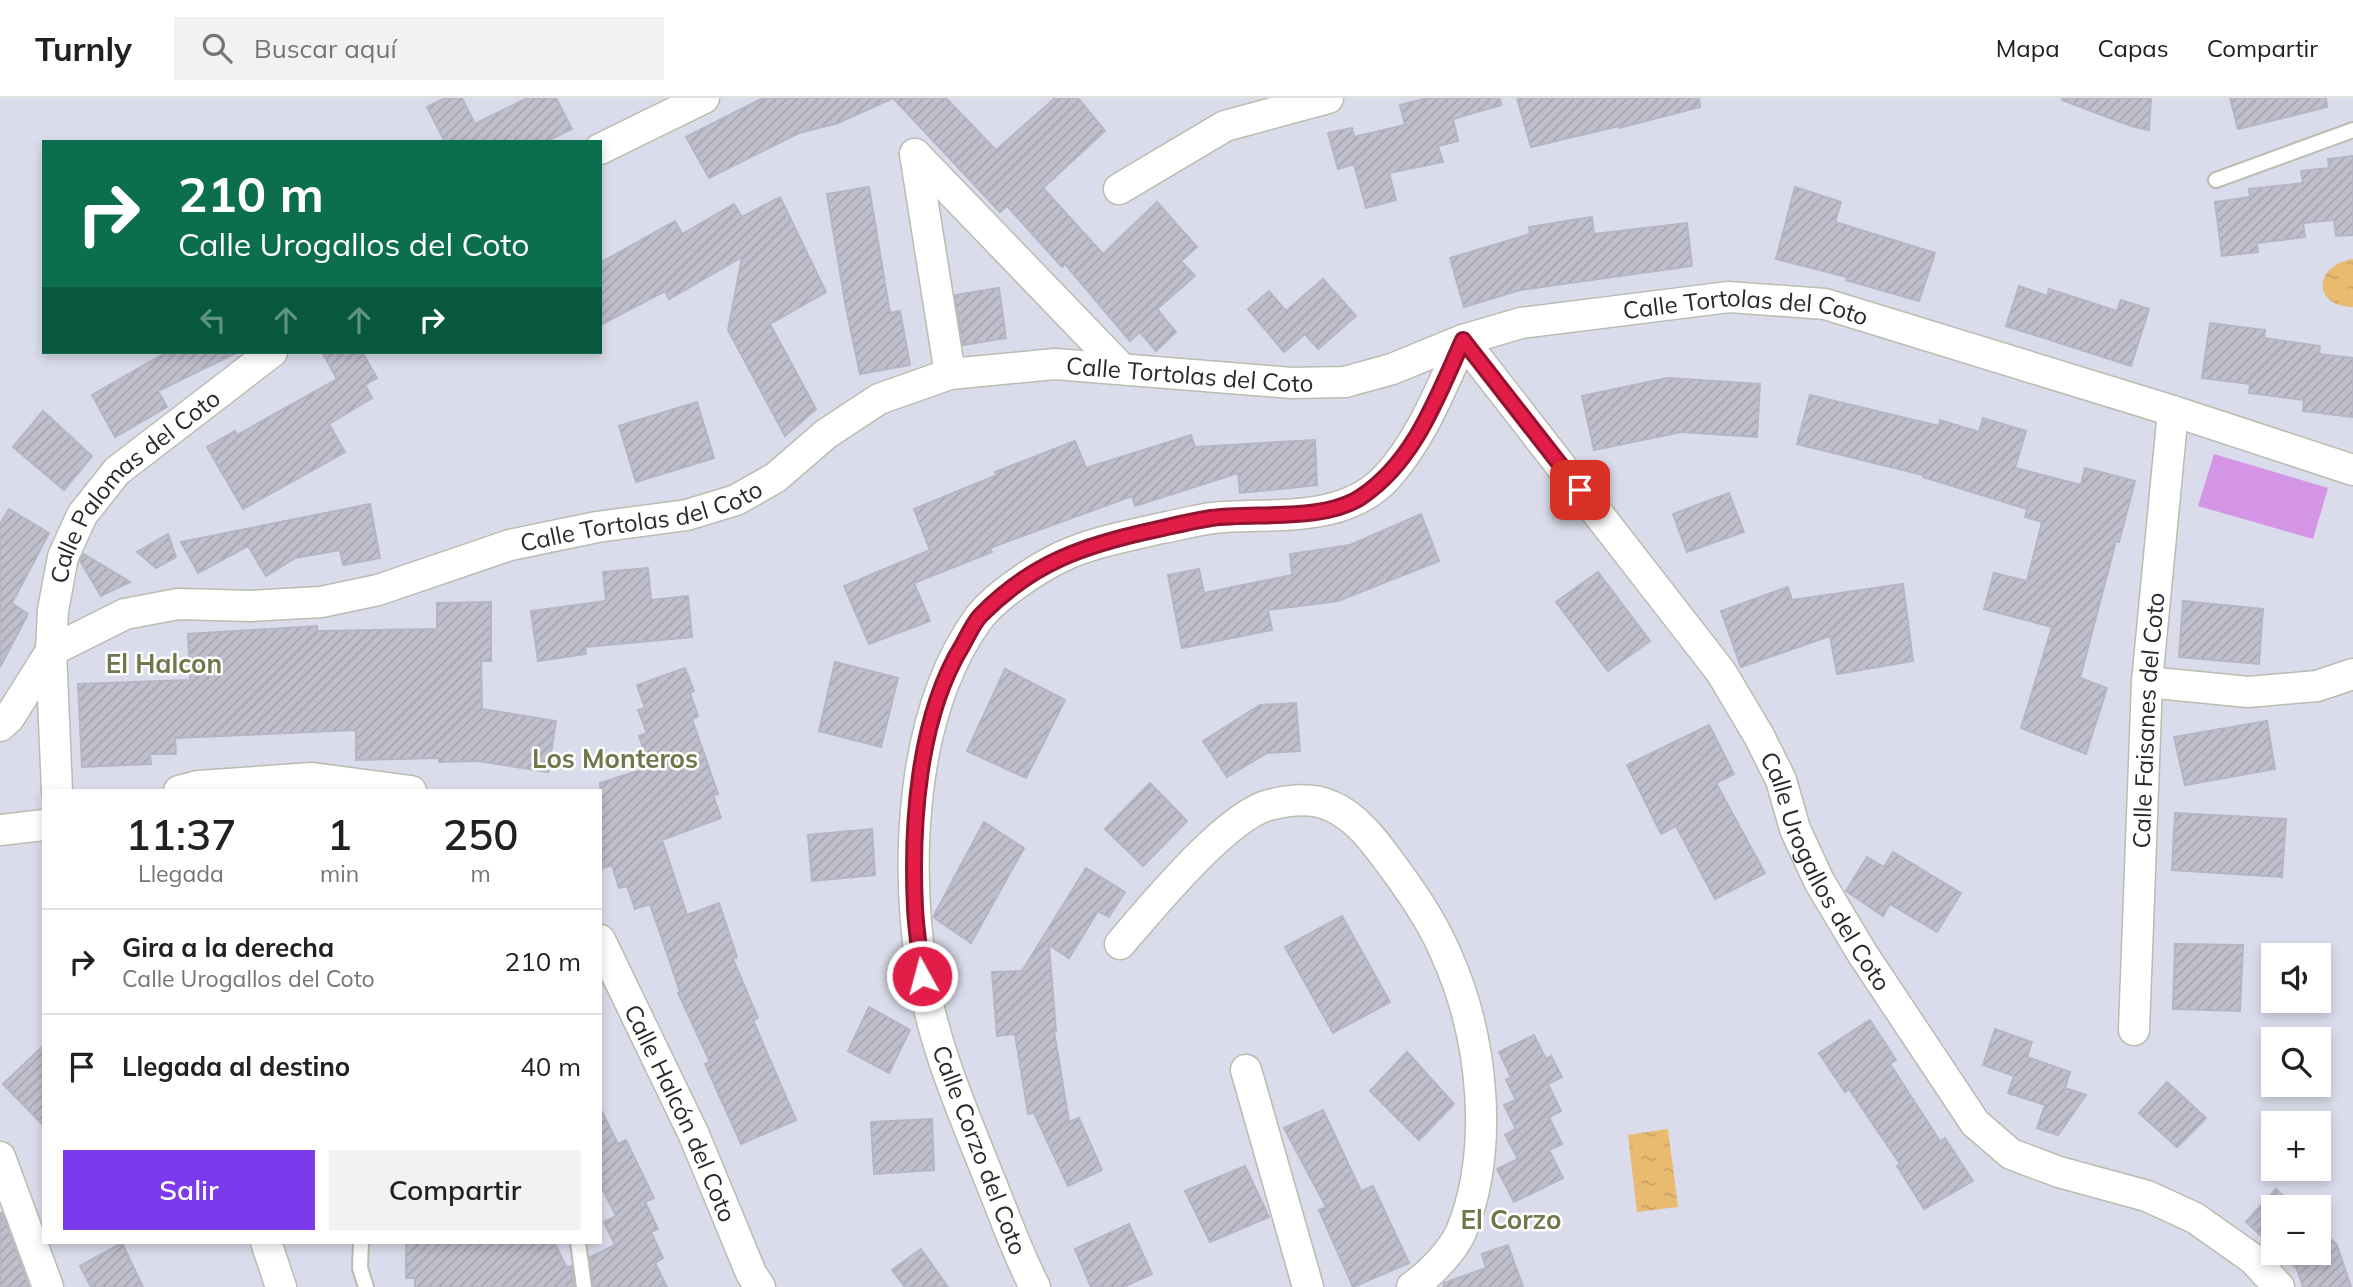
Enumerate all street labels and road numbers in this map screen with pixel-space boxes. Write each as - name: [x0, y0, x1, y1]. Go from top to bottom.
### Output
- street label: Calle Tortolas del Coto: [1621, 282, 1872, 331]
- street label: Calle Tortolas del Coto: [1065, 350, 1314, 398]
- street label: Calle Palomas del Coto: [43, 383, 226, 586]
- street label: Calle Tortolas del Coto: [517, 473, 767, 558]
- street label: Calle Faisanes del Coto: [2126, 591, 2171, 849]
- street label: Calle Urogallos del Coto: [1754, 747, 1898, 996]
- street label: Calle Halcón del Coto: [618, 999, 743, 1226]
- street label: Calle Corzo del Coto: [926, 1041, 1034, 1259]

